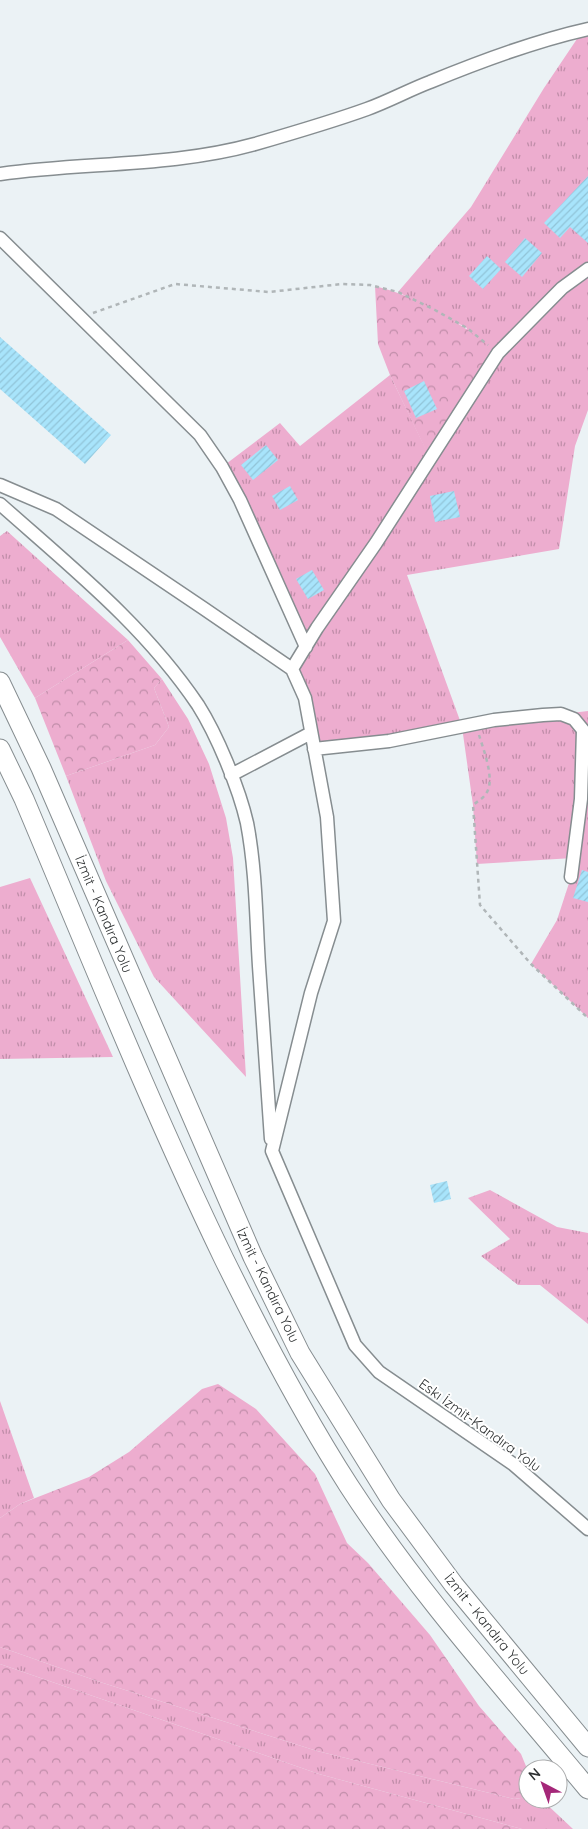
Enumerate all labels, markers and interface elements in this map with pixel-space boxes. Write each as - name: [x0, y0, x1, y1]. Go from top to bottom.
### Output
- street label: İzmit - Kandıra Yolu: [71, 853, 137, 975]
- street label: İzmit - Kandıra Yolu: [232, 1225, 304, 1345]
- street label: Eskı İzmit-Kandıra Yolu: [415, 1375, 545, 1475]
- street label: İzmit - Kandıra Yolu: [440, 1569, 534, 1679]
- north arrow: [518, 1759, 568, 1809]
- text: N: [525, 1764, 544, 1784]

